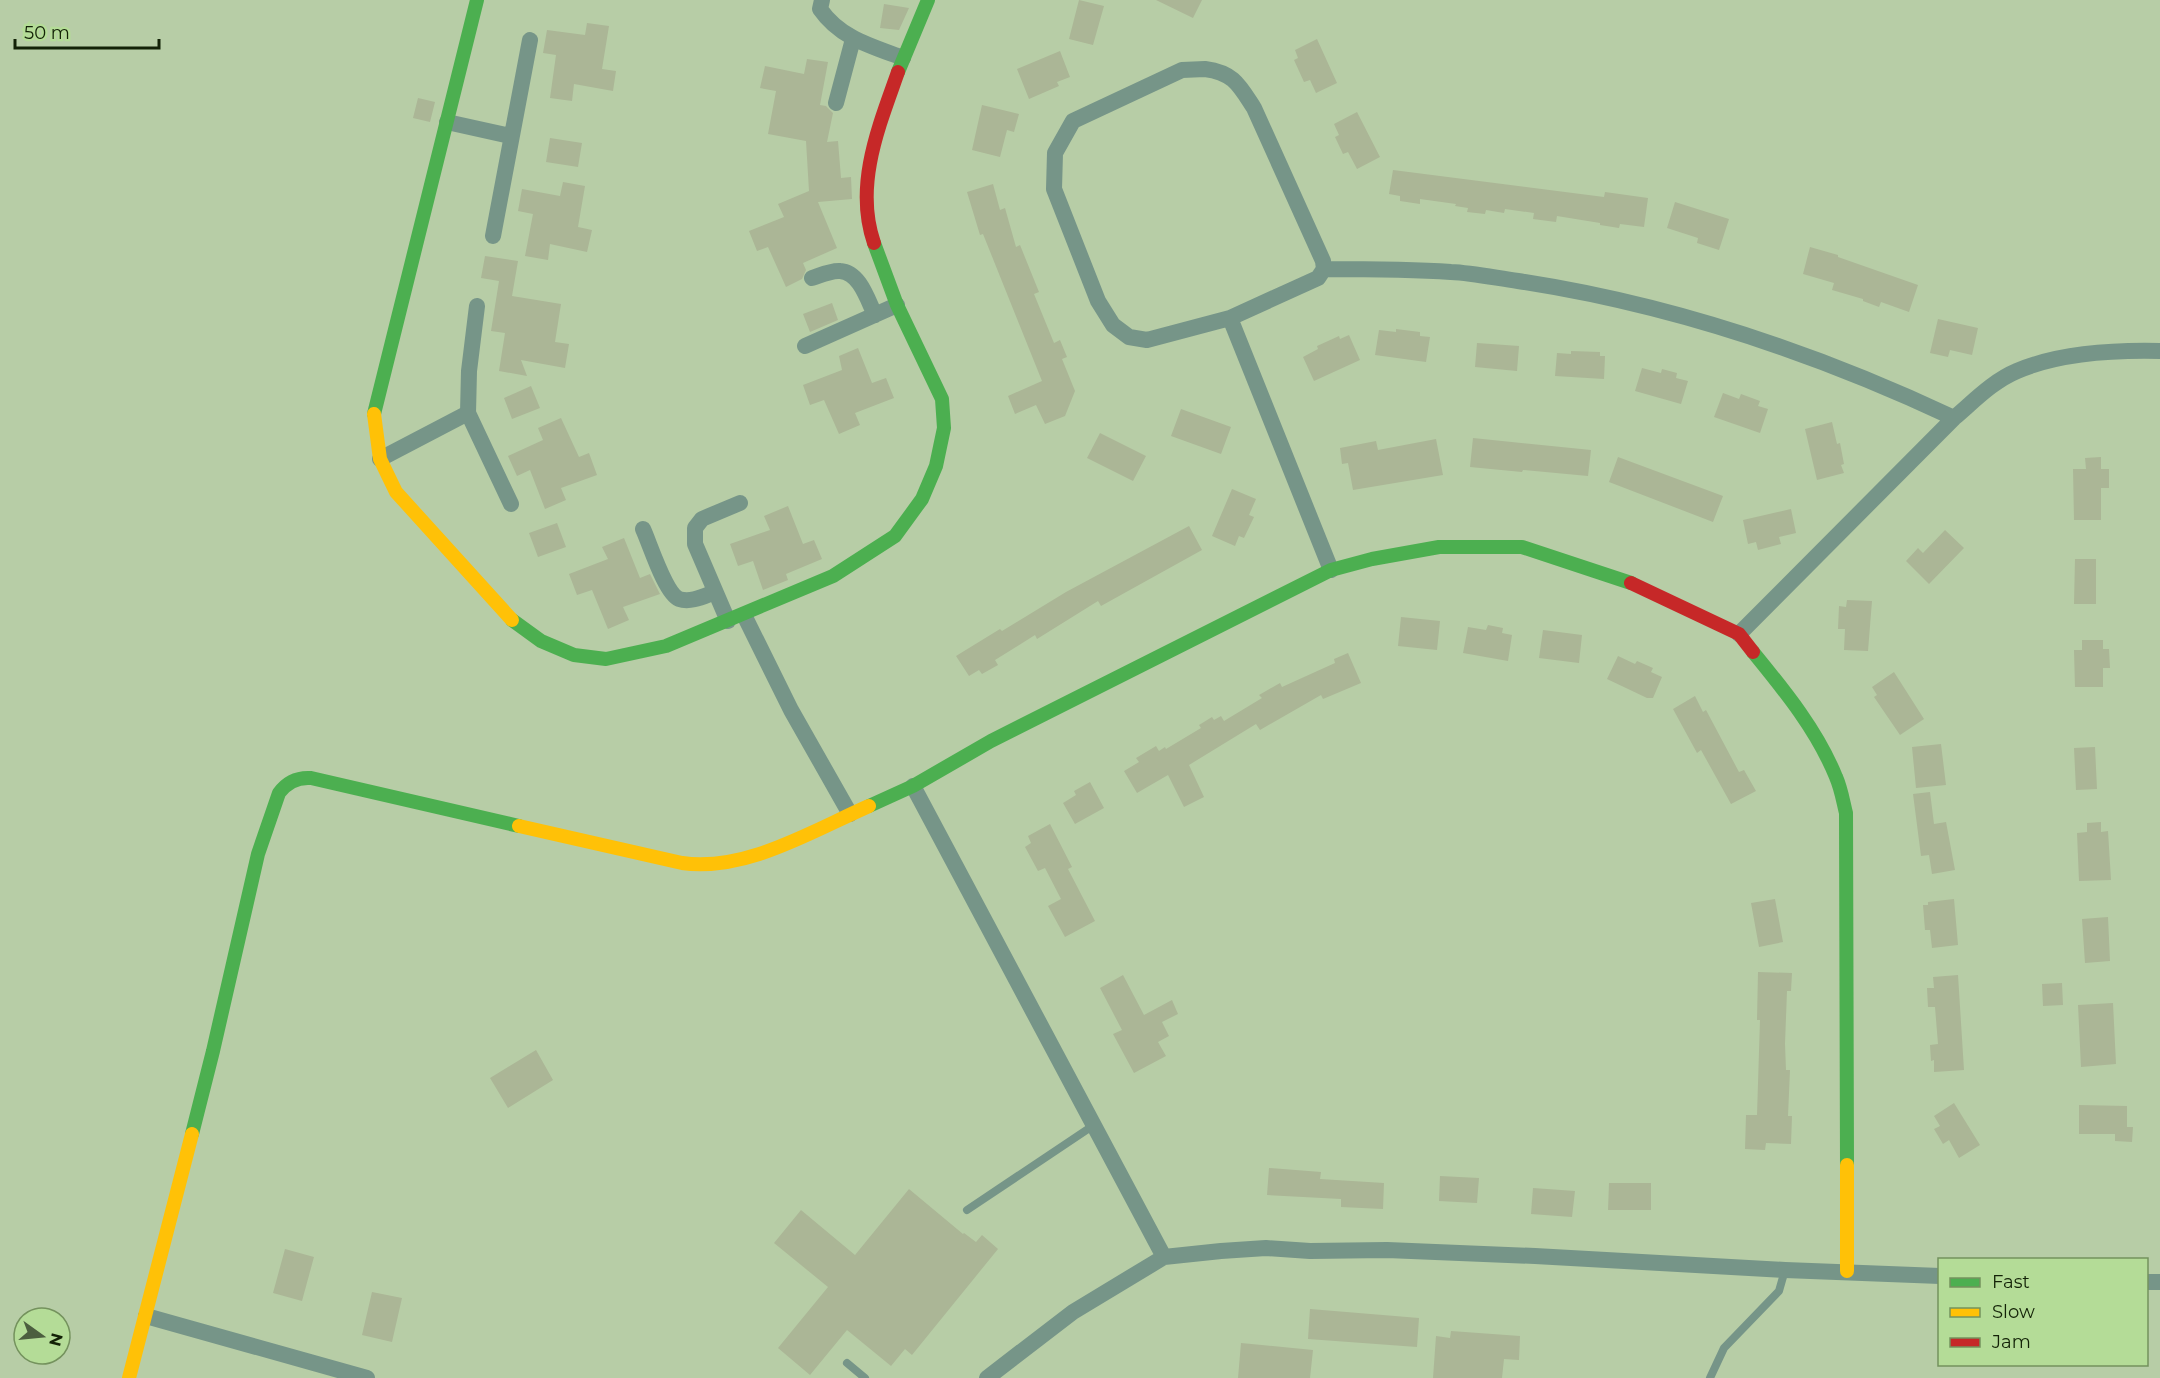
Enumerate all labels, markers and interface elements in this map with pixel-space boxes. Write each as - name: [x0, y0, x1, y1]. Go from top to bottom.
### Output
- scale bar: [15, 12, 159, 50]
- text: 50 m: [24, 22, 70, 44]
- legend: [1938, 1258, 2148, 1366]
- text: Fast: [1992, 1271, 2030, 1293]
- text: Slow: [1992, 1301, 2035, 1323]
- north arrow: [12, 1306, 72, 1366]
- text: N: [45, 1331, 67, 1348]
- text: Jam: [1991, 1331, 2031, 1353]

